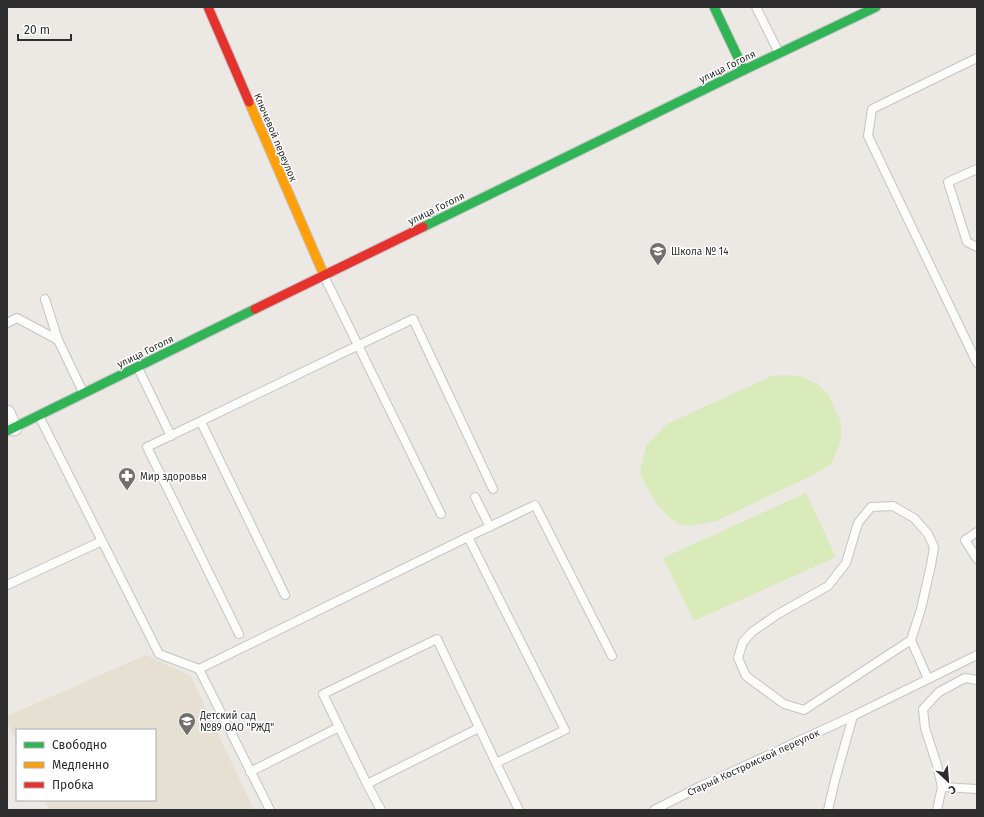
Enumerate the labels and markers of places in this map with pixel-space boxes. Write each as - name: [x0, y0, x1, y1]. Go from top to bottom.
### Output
- school or university icon: Школа № 14: [648, 241, 668, 266]
- place label: Школа № 14: [671, 246, 729, 258]
- pharmacy icon: Мир здоровья: [117, 466, 137, 491]
- place label: Мир здоровья: [140, 471, 207, 483]
- place label: Детский сад №89 ОАО "РЖД": [199, 710, 274, 734]
- school or university icon: Детский сад №89 ОАО "РЖД": [177, 711, 197, 736]

